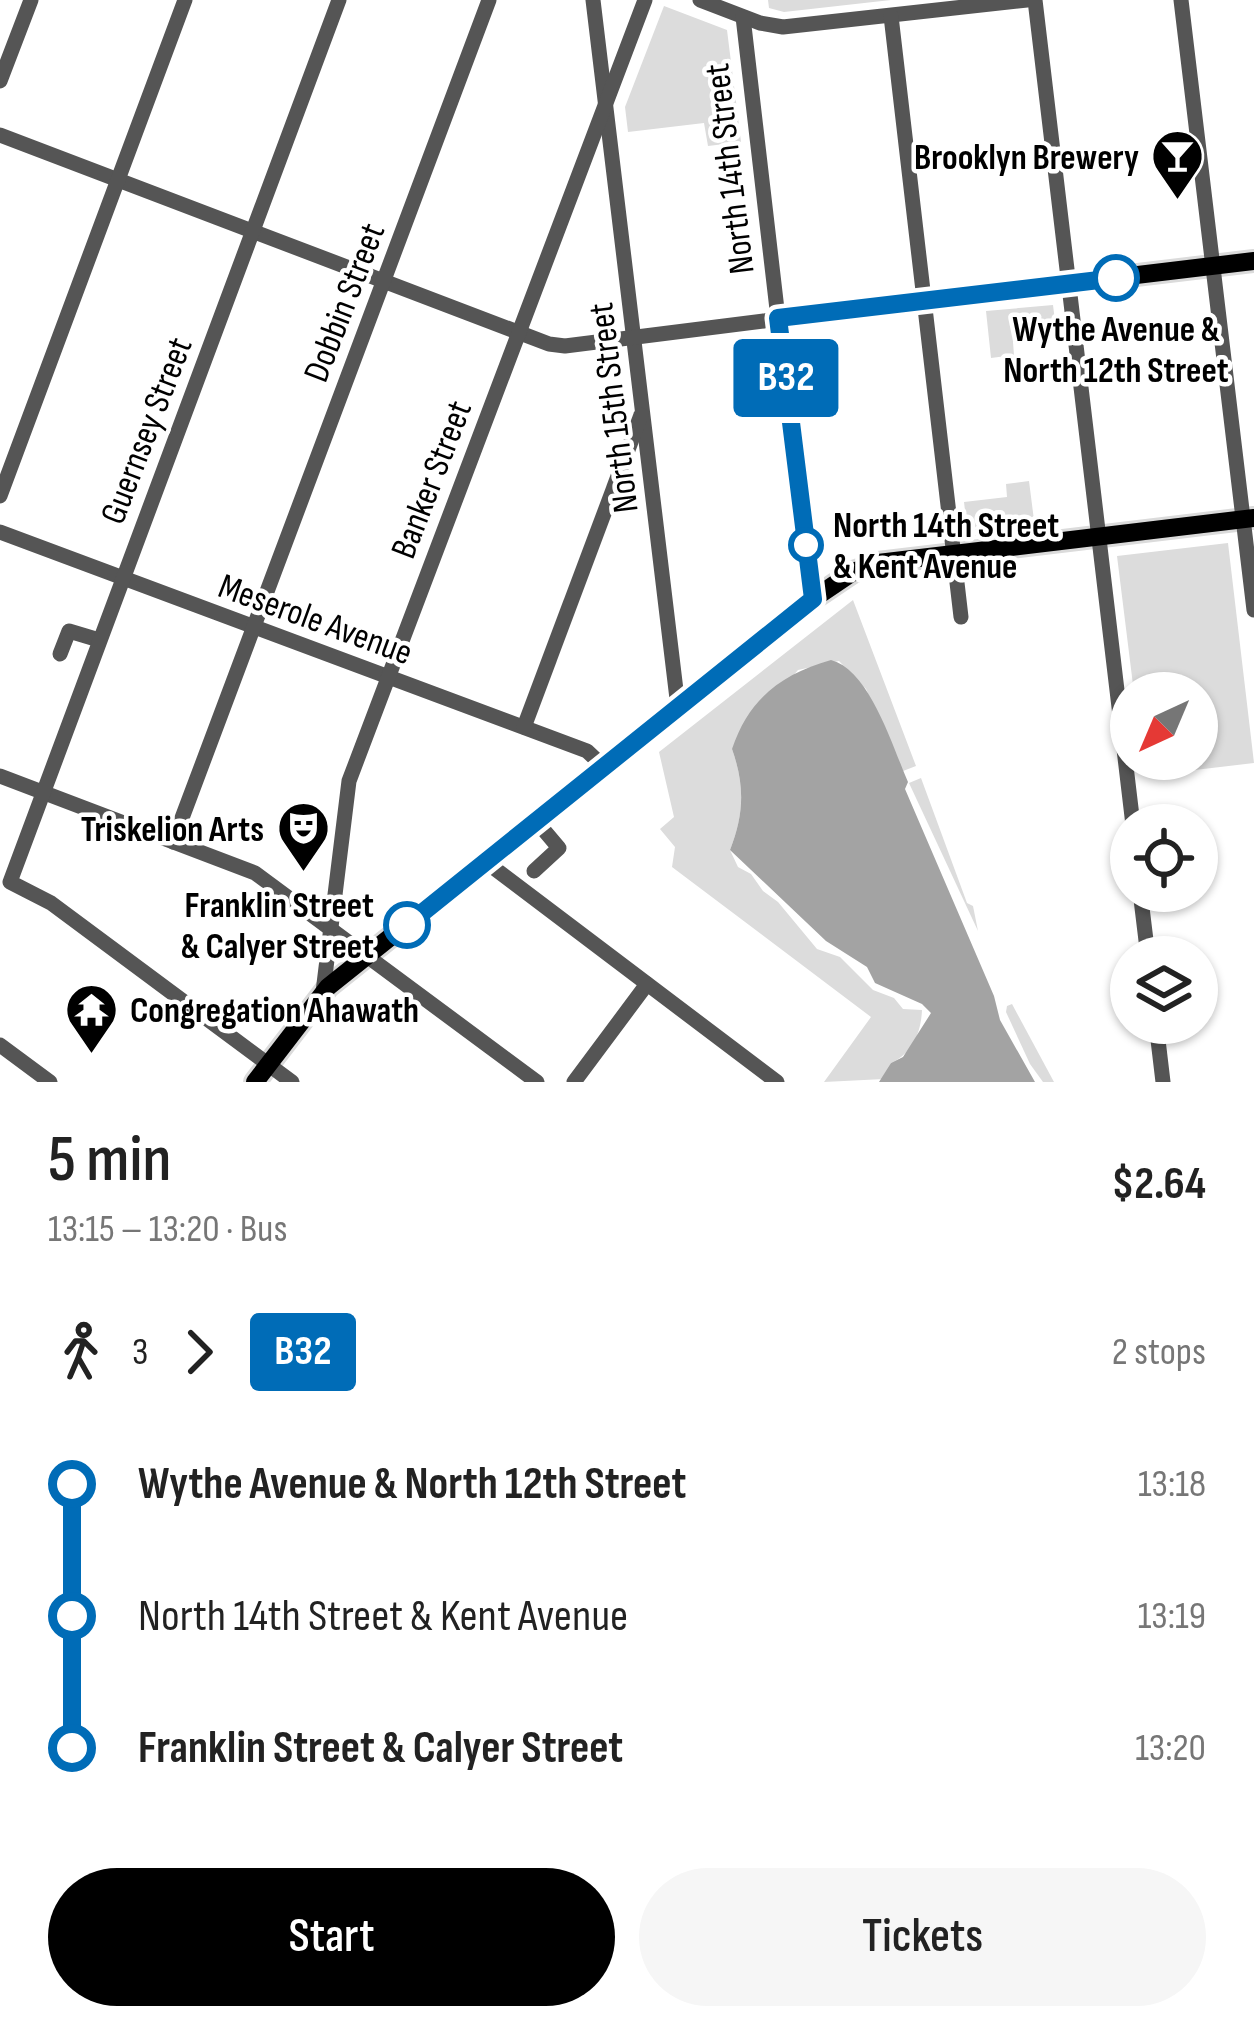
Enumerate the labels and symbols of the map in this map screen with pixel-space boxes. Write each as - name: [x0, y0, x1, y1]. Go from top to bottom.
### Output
- street label: North 14th Street: [696, 61, 765, 276]
- bar icon: Brooklyn Brewery: [1150, 128, 1206, 202]
- place label: Brooklyn Brewery: [914, 137, 1139, 180]
- street label: Dobbin Street: [295, 218, 395, 388]
- marker: Wythe Avenue & North 12th Street: [1094, 256, 1138, 300]
- street label: North 15th Street: [580, 300, 649, 515]
- place label: Wythe Avenue & North 12th Street: [1003, 309, 1229, 393]
- street label: Guernsey Street: [92, 332, 203, 530]
- line badge: B32: [717, 339, 855, 417]
- street label: Banker Street: [383, 395, 482, 565]
- place label: North 14th Street & Kent Avenue: [833, 505, 1059, 589]
- marker: North 14th Street & Kent Avenue: [790, 529, 822, 561]
- street label: Meserole Avenue: [212, 565, 418, 675]
- north arrow: [1110, 672, 1218, 780]
- theatre icon: Triskelion Arts: [275, 800, 331, 874]
- place label: Triskelion Arts: [81, 809, 264, 852]
- place label: Franklin Street & Calyer Street: [181, 885, 374, 969]
- marker: Franklin Street & Calyer Street: [385, 903, 429, 947]
- temple icon: Congregation Ahawath: [63, 981, 119, 1055]
- place label: Congregation Ahawath: [130, 990, 419, 1033]

